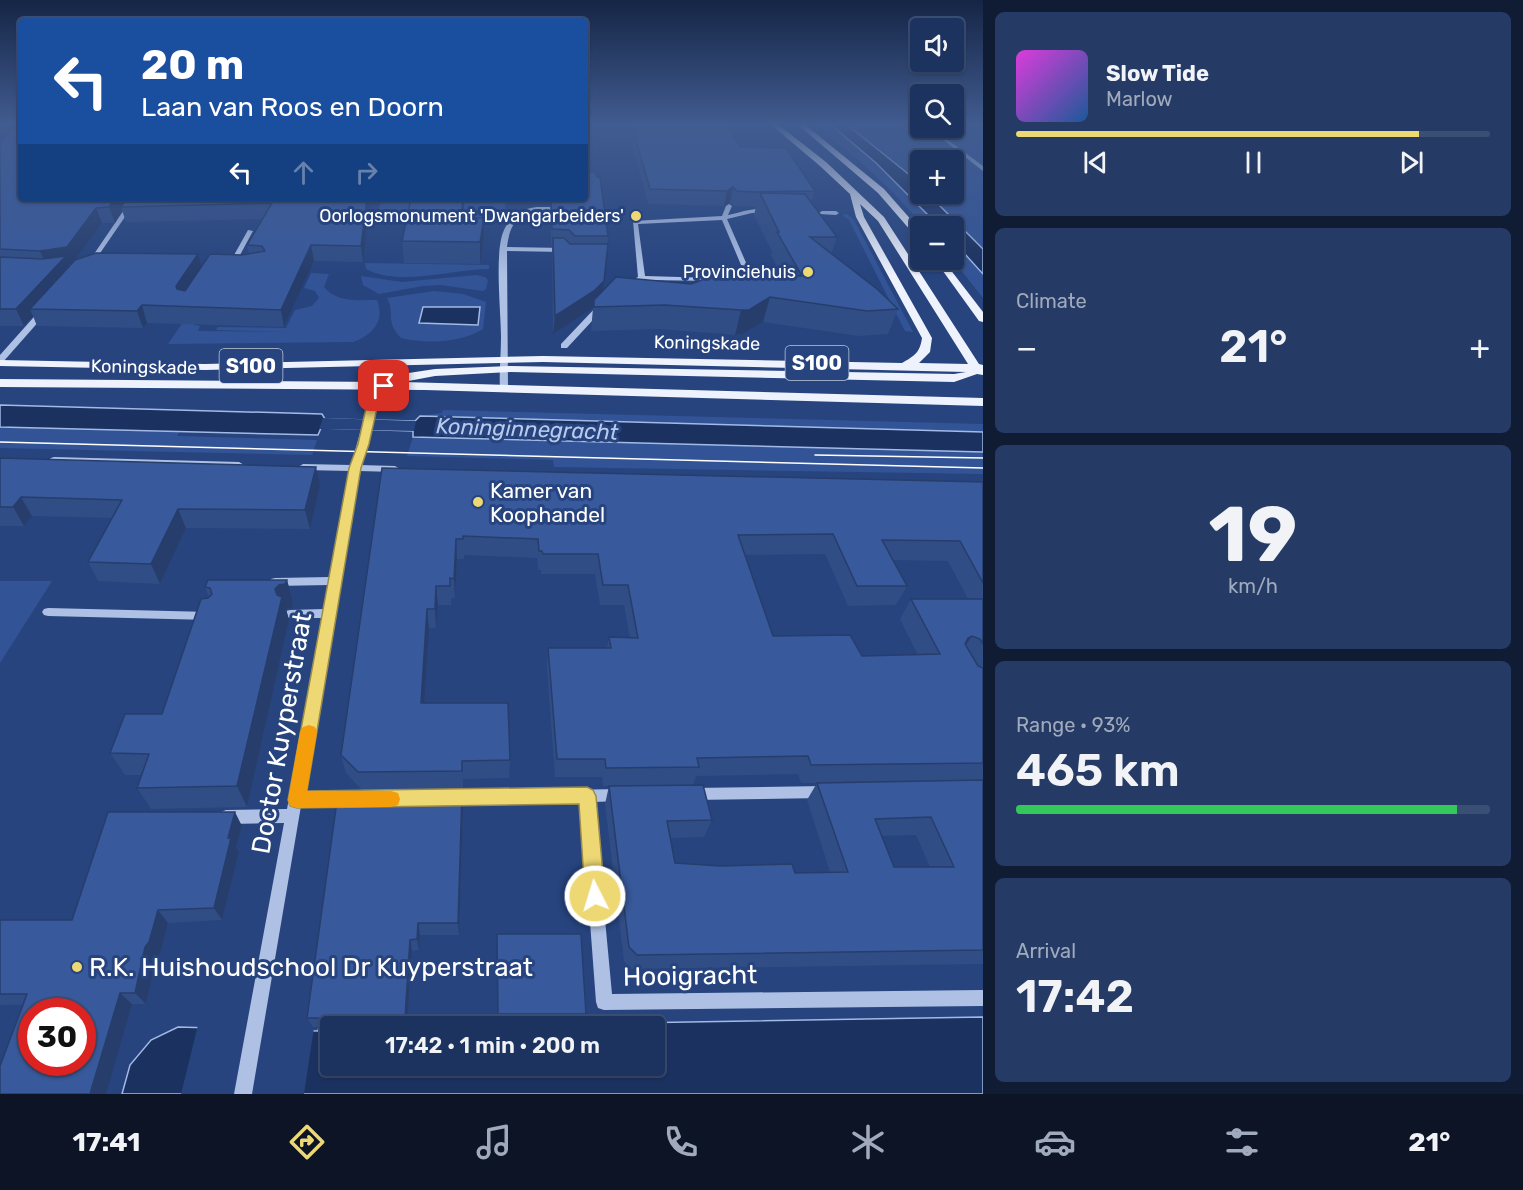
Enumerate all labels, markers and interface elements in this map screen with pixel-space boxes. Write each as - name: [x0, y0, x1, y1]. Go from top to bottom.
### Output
- map controls: [910, 18, 964, 270]
- button: sound: [910, 18, 964, 72]
- text: 20 m: [141, 40, 244, 90]
- icon: left: [42, 42, 120, 120]
- text: Slow Tide: [1106, 60, 1209, 87]
- button: search: [910, 84, 964, 138]
- text: Marlow: [1106, 87, 1173, 111]
- text: Laan van Roos en Doorn: [141, 91, 444, 123]
- icon: previous: [1079, 146, 1112, 179]
- icon: pause: [1237, 146, 1270, 179]
- icon: next: [1395, 146, 1428, 179]
- button: +: [910, 150, 964, 204]
- icon: left: [224, 156, 257, 189]
- icon: ahead: [287, 156, 320, 189]
- icon: right: [350, 156, 383, 189]
- place label: Oorlogsmonument 'Dwangarbeiders': [319, 205, 624, 227]
- marker: Oorlogsmonument 'Dwangarbeiders': [629, 209, 643, 223]
- button: −: [910, 216, 964, 270]
- place label: Provinciehuis: [683, 261, 796, 283]
- marker: Provinciehuis: [801, 265, 815, 279]
- text: Climate: [1016, 289, 1087, 313]
- text: 21°: [1219, 320, 1288, 373]
- text: −: [1016, 328, 1037, 367]
- text: +: [1469, 328, 1490, 367]
- street label: Koningskade: [654, 331, 760, 355]
- road number: S100: [786, 346, 848, 380]
- road number: S100: [220, 349, 282, 383]
- street label: Koningskade: [91, 355, 197, 379]
- pin: [358, 360, 409, 411]
- icon: arrive: [367, 369, 400, 402]
- water label: Koninginnegracht: [435, 412, 619, 446]
- place label: Kamer van Koophandel: [490, 478, 605, 527]
- text: 19: [1209, 488, 1297, 581]
- marker: Kamer van Koophandel: [471, 495, 485, 509]
- text: km/h: [1228, 574, 1278, 598]
- street label: Doctor Kuyperstraat: [245, 610, 319, 856]
- text: Range · 93%: [1016, 713, 1131, 737]
- text: 465 km: [1016, 744, 1180, 797]
- position arrow: [563, 864, 627, 928]
- text: Arrival: [1016, 939, 1076, 963]
- place label: R.K. Huishoudschool Dr Kuyperstraat: [89, 952, 533, 983]
- street label: Hooigracht: [623, 959, 757, 993]
- marker: R.K. Huishoudschool Dr Kuyperstraat: [70, 960, 84, 974]
- text: 17:42: [1016, 970, 1134, 1023]
- speed limit sign: 30: [18, 998, 96, 1076]
- text: 17:42 · 1 min · 200 m: [385, 1032, 600, 1059]
- icon: directions: [286, 1121, 328, 1163]
- icon: music: [473, 1121, 515, 1163]
- icon: phone: [660, 1121, 702, 1163]
- icon: climate: [847, 1121, 889, 1163]
- icon: car: [1034, 1121, 1076, 1163]
- icon: filters: [1221, 1121, 1263, 1163]
- text: 17:41: [73, 1126, 141, 1158]
- text: 21°: [1408, 1126, 1450, 1158]

